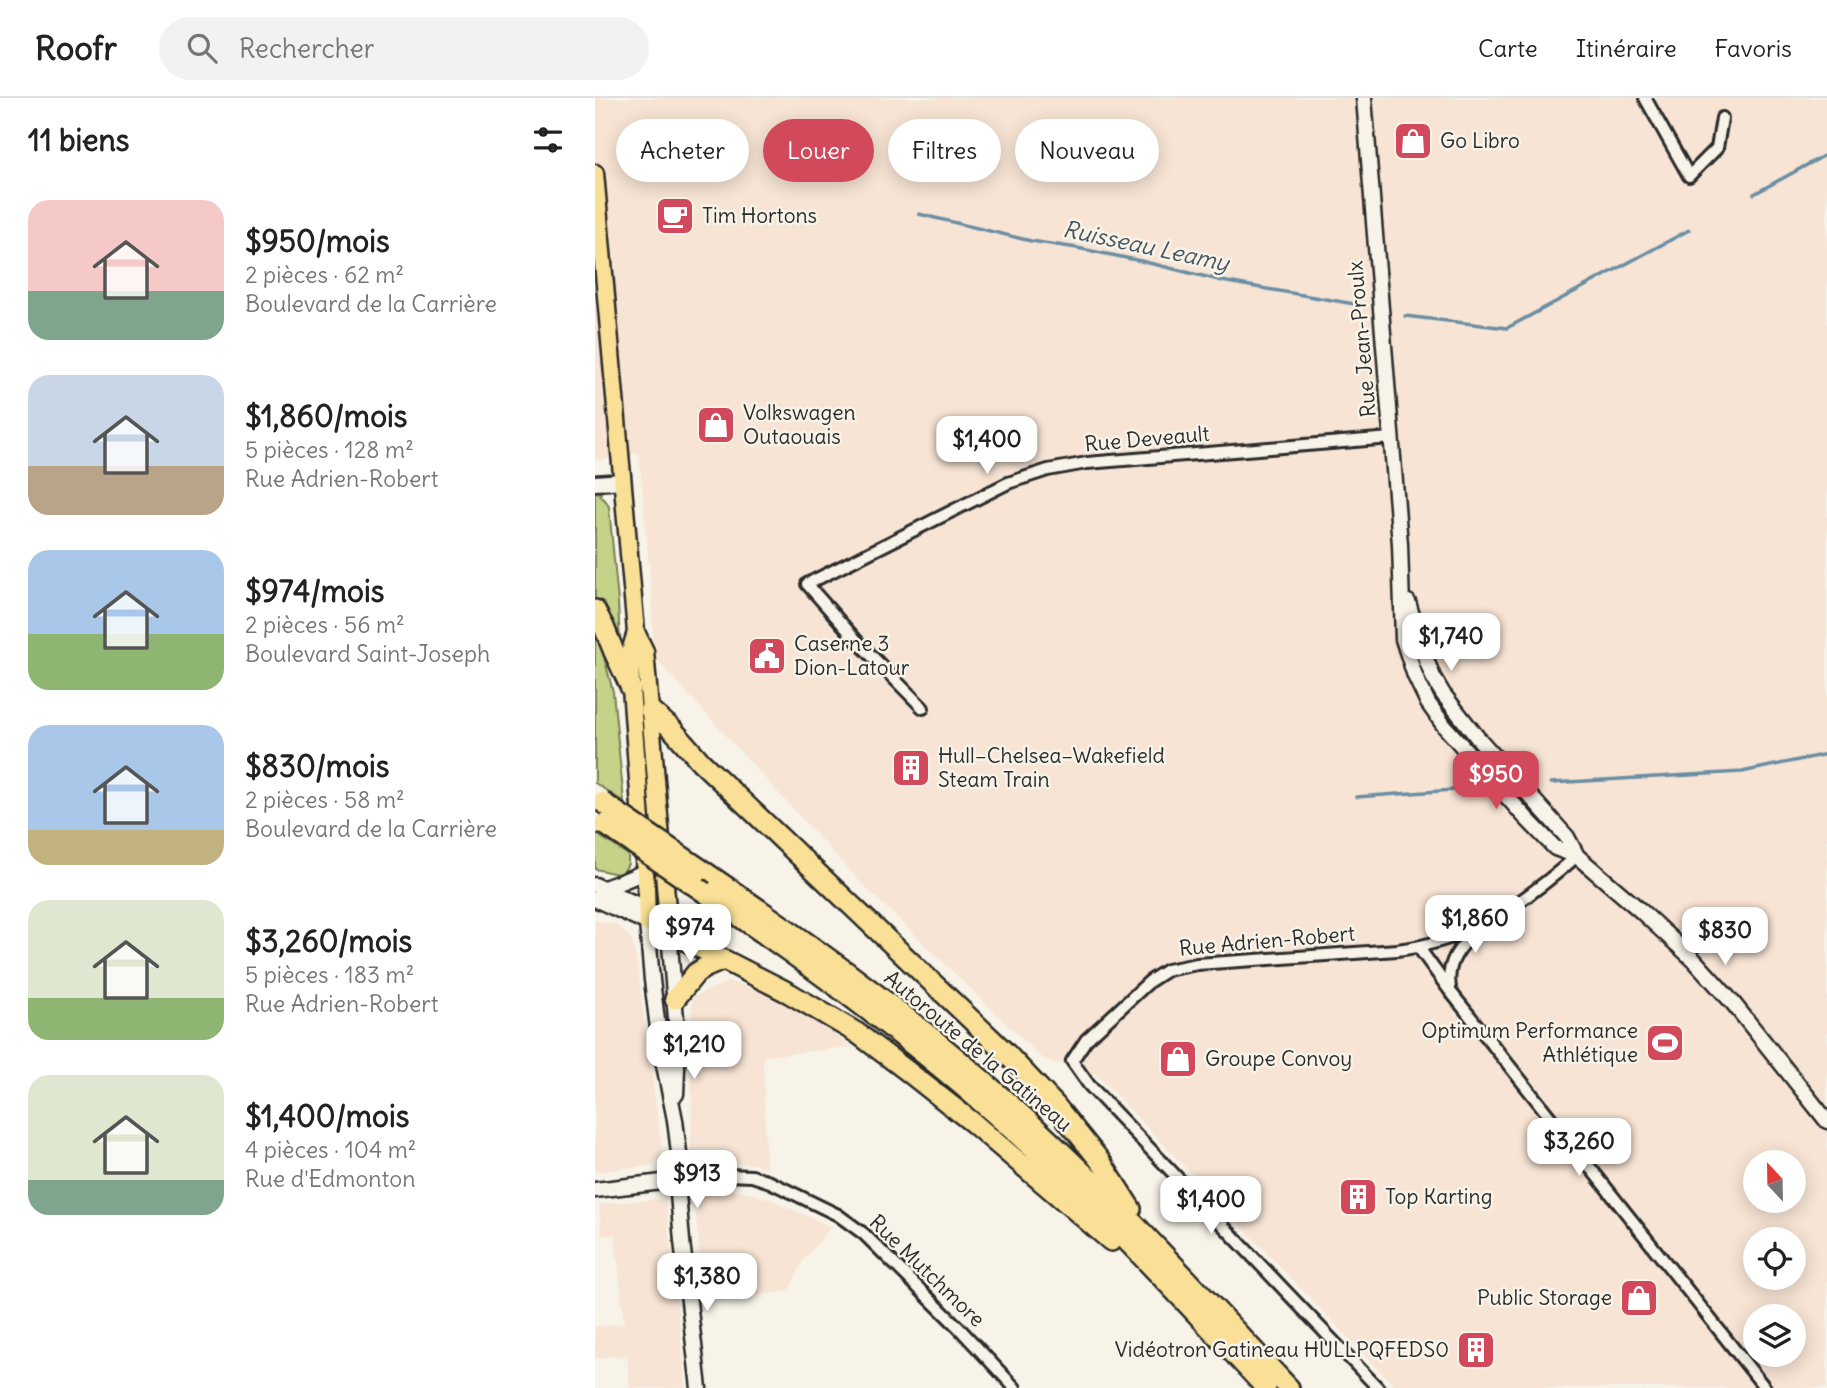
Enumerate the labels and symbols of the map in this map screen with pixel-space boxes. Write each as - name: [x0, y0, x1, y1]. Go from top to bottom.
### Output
- shop icon: Go Libro: [1392, 120, 1434, 162]
- place label: Go Libro: [1440, 127, 1520, 154]
- cafe icon: Tim Hortons: [654, 195, 696, 237]
- place label: Tim Hortons: [702, 202, 817, 229]
- water label: Ruisseau Leamy: [1061, 214, 1234, 278]
- street label: Rue Jean-Proulx: [1341, 260, 1382, 418]
- place label: Volkswagen Outaouais: [743, 399, 856, 450]
- shop icon: Volkswagen Outaouais: [695, 404, 737, 446]
- pin: $1,400: [930, 416, 1044, 476]
- street label: Rue Deveault: [1083, 420, 1211, 457]
- pin: $1,740: [1394, 614, 1508, 673]
- place label: Caserne 3 Dion-Latour: [794, 630, 910, 681]
- public building icon: Caserne 3 Dion-Latour: [746, 635, 788, 677]
- place label: Hull–Chelsea–Wakefield Steam Train: [938, 742, 1165, 793]
- building icon: Hull–Chelsea–Wakefield Steam Train: [890, 747, 932, 789]
- pin: $950: [1455, 752, 1537, 811]
- pin: $1,860: [1418, 896, 1532, 955]
- pin: $974: [649, 904, 731, 964]
- pin: $830: [1684, 908, 1766, 967]
- street label: Rue Adrien-Robert: [1178, 919, 1356, 962]
- street label: Autoroute de la Gatineau: [879, 964, 1078, 1137]
- place label: Optimum Performance Athlétique: [1421, 1017, 1638, 1068]
- pin: $1,210: [637, 1021, 751, 1081]
- sports icon: Optimum Performance Athlétique: [1644, 1022, 1686, 1064]
- shop icon: Groupe Convoy: [1157, 1038, 1199, 1080]
- place label: Groupe Convoy: [1205, 1045, 1352, 1072]
- pin: $3,260: [1522, 1118, 1636, 1178]
- pin: $913: [656, 1150, 738, 1210]
- north arrow: [1743, 1150, 1806, 1213]
- pin: $1,400: [1154, 1176, 1268, 1236]
- building icon: Top Karting: [1337, 1176, 1379, 1218]
- place label: Top Karting: [1385, 1183, 1492, 1210]
- street label: Rue Mutchmore: [864, 1209, 991, 1333]
- pin: $1,380: [650, 1254, 764, 1313]
- shop icon: Public Storage: [1618, 1277, 1660, 1319]
- place label: Public Storage: [1477, 1284, 1612, 1311]
- building icon: Vidéotron Gatineau HULLPQFEDS0: [1455, 1329, 1497, 1371]
- place label: Vidéotron Gatineau HULLPQFEDS0: [1115, 1336, 1449, 1363]

